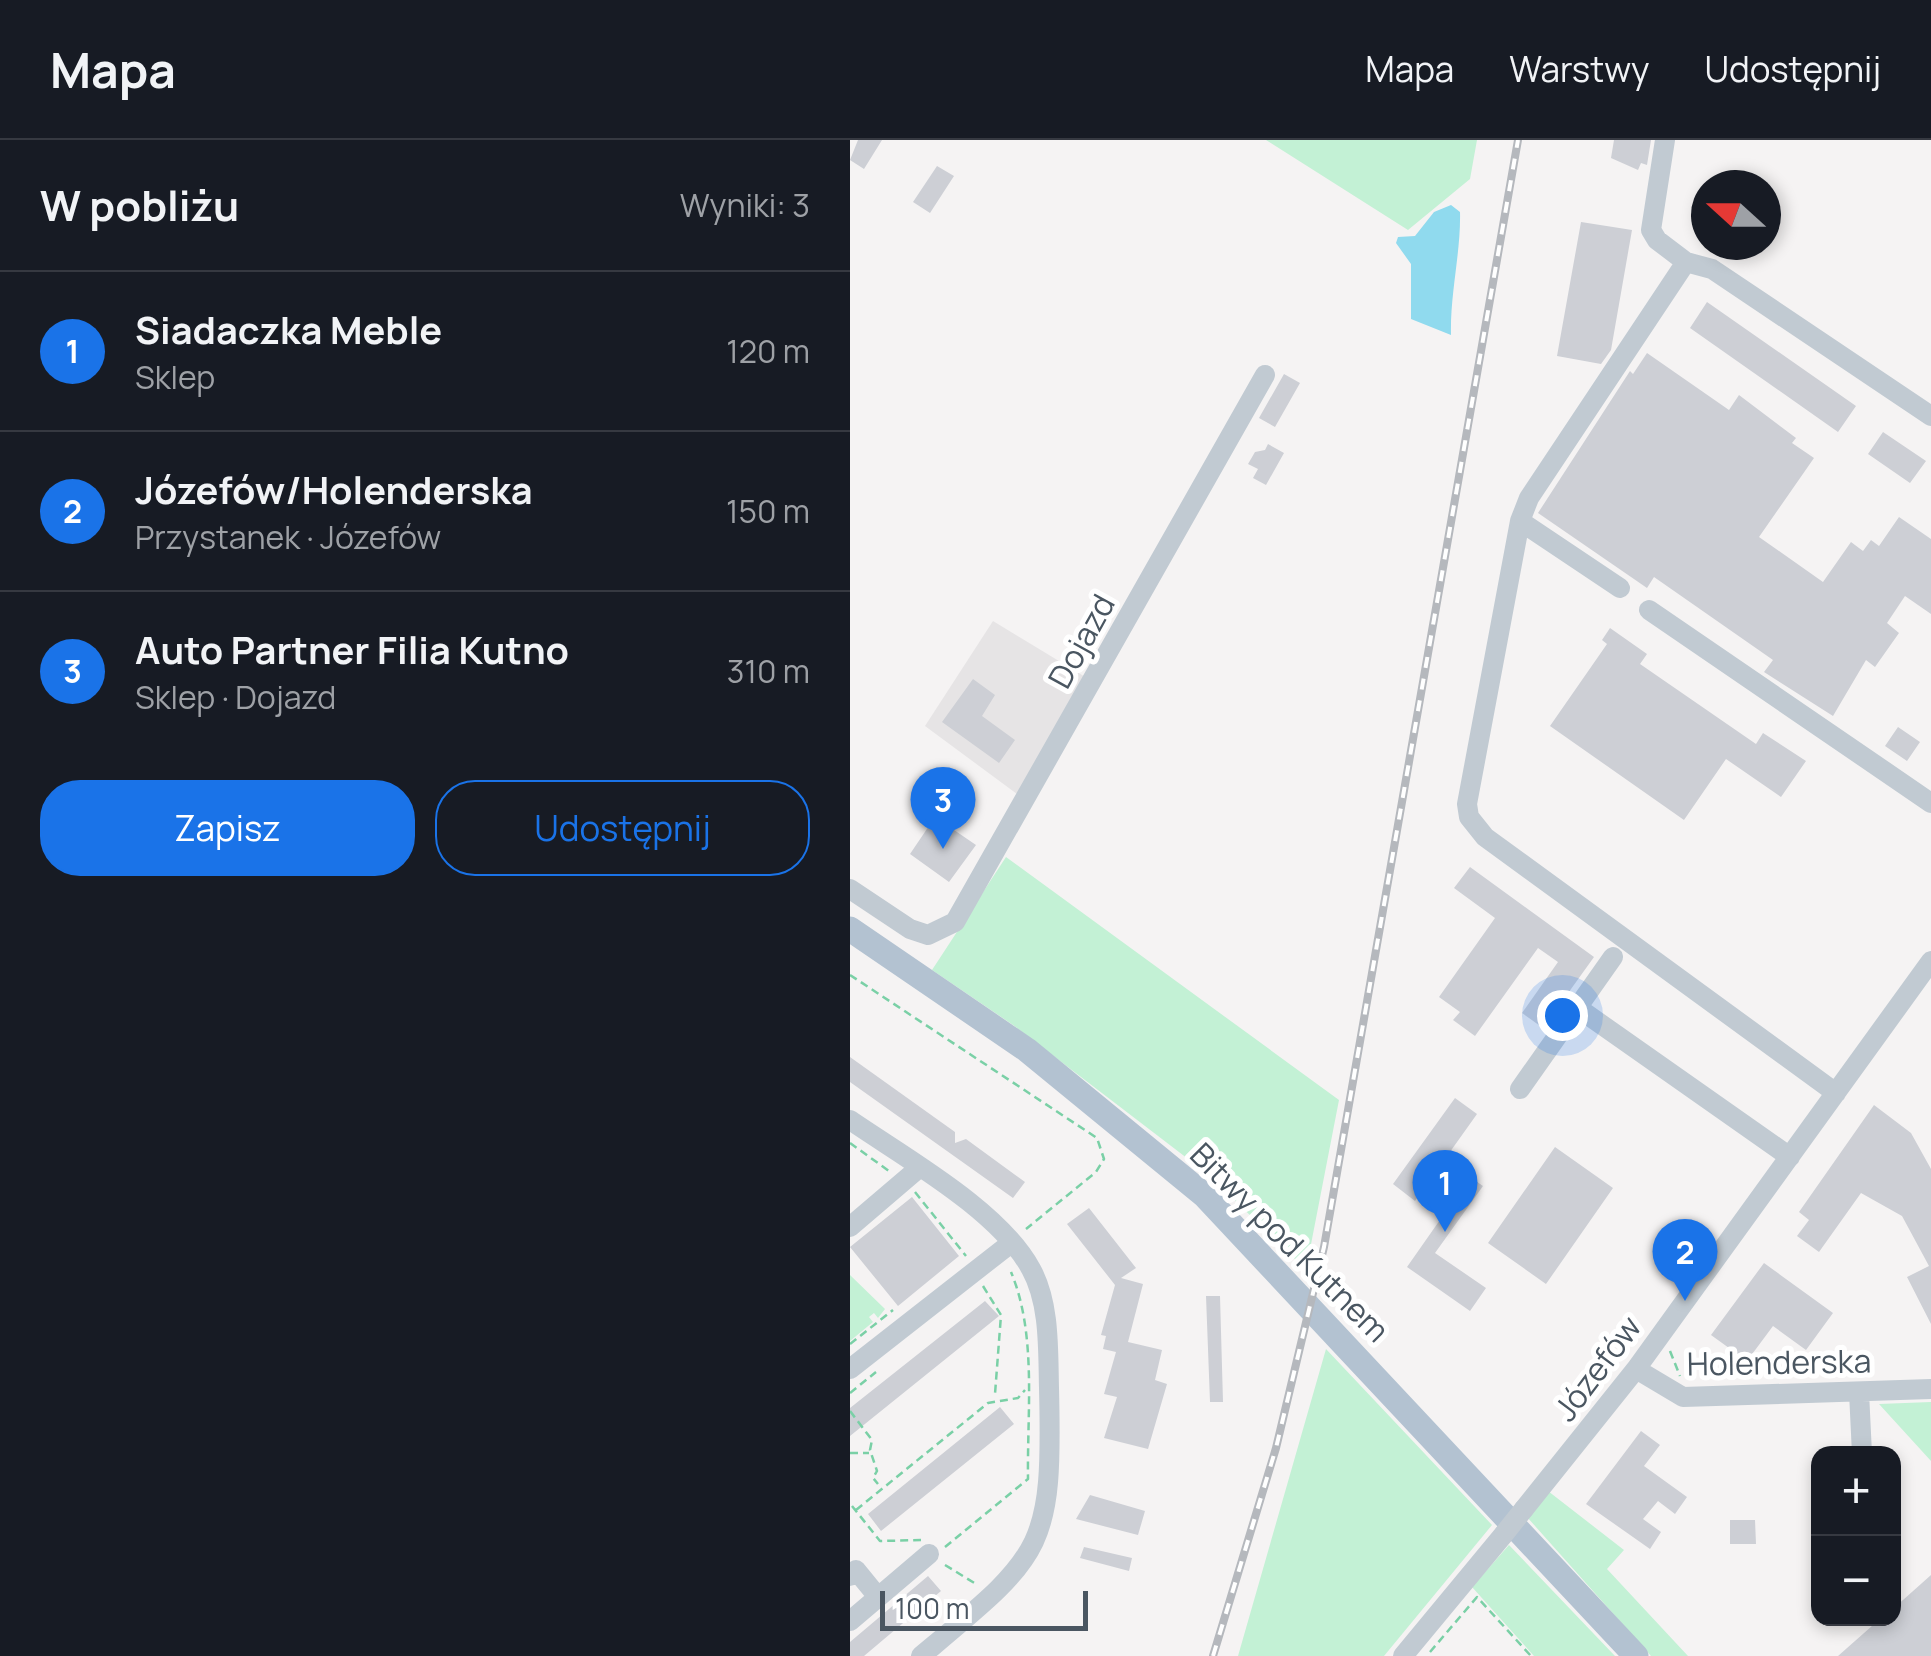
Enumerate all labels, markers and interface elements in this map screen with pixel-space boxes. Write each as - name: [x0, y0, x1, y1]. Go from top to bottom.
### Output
- text: Mapa: [50, 37, 176, 102]
- text: Mapa: [1365, 45, 1454, 93]
- text: Warstwy: [1509, 45, 1649, 93]
- text: Udostępnij: [1704, 45, 1881, 93]
- north arrow: [1691, 170, 1781, 260]
- text: W pobliżu: [40, 176, 239, 234]
- text: Wyniki: 3: [680, 183, 810, 227]
- text: Siadaczka Meble: [135, 303, 442, 355]
- text: 1: [65, 329, 80, 373]
- text: 120 m: [726, 329, 810, 373]
- text: Sklep: [135, 355, 215, 399]
- text: Józefów/Holenderska: [135, 463, 533, 515]
- text: 2: [63, 489, 82, 533]
- text: 150 m: [726, 489, 810, 533]
- text: Przystanek · Józefów: [135, 515, 441, 559]
- street label: Dojazd: [1037, 586, 1125, 696]
- text: Auto Partner Filia Kutno: [135, 623, 569, 675]
- text: 3: [63, 649, 82, 693]
- text: 310 m: [727, 649, 810, 693]
- text: Sklep · Dojazd: [135, 675, 336, 719]
- pin: 3: [911, 766, 976, 849]
- button: Zapisz: [40, 780, 415, 876]
- button: Udostępnij: [435, 780, 810, 876]
- your location: [1537, 990, 1588, 1041]
- street label: Bitwy pod Kutnem: [1181, 1133, 1399, 1351]
- pin: 1: [1412, 1150, 1478, 1232]
- pin: 2: [1652, 1218, 1718, 1301]
- street label: Józefów: [1543, 1306, 1651, 1430]
- street label: Holenderska: [1686, 1338, 1872, 1386]
- map controls: [1811, 1446, 1901, 1626]
- button: +: [1811, 1446, 1901, 1536]
- button: −: [1811, 1536, 1901, 1626]
- scale bar: [880, 1586, 1088, 1630]
- text: 100 m: [895, 1589, 969, 1627]

